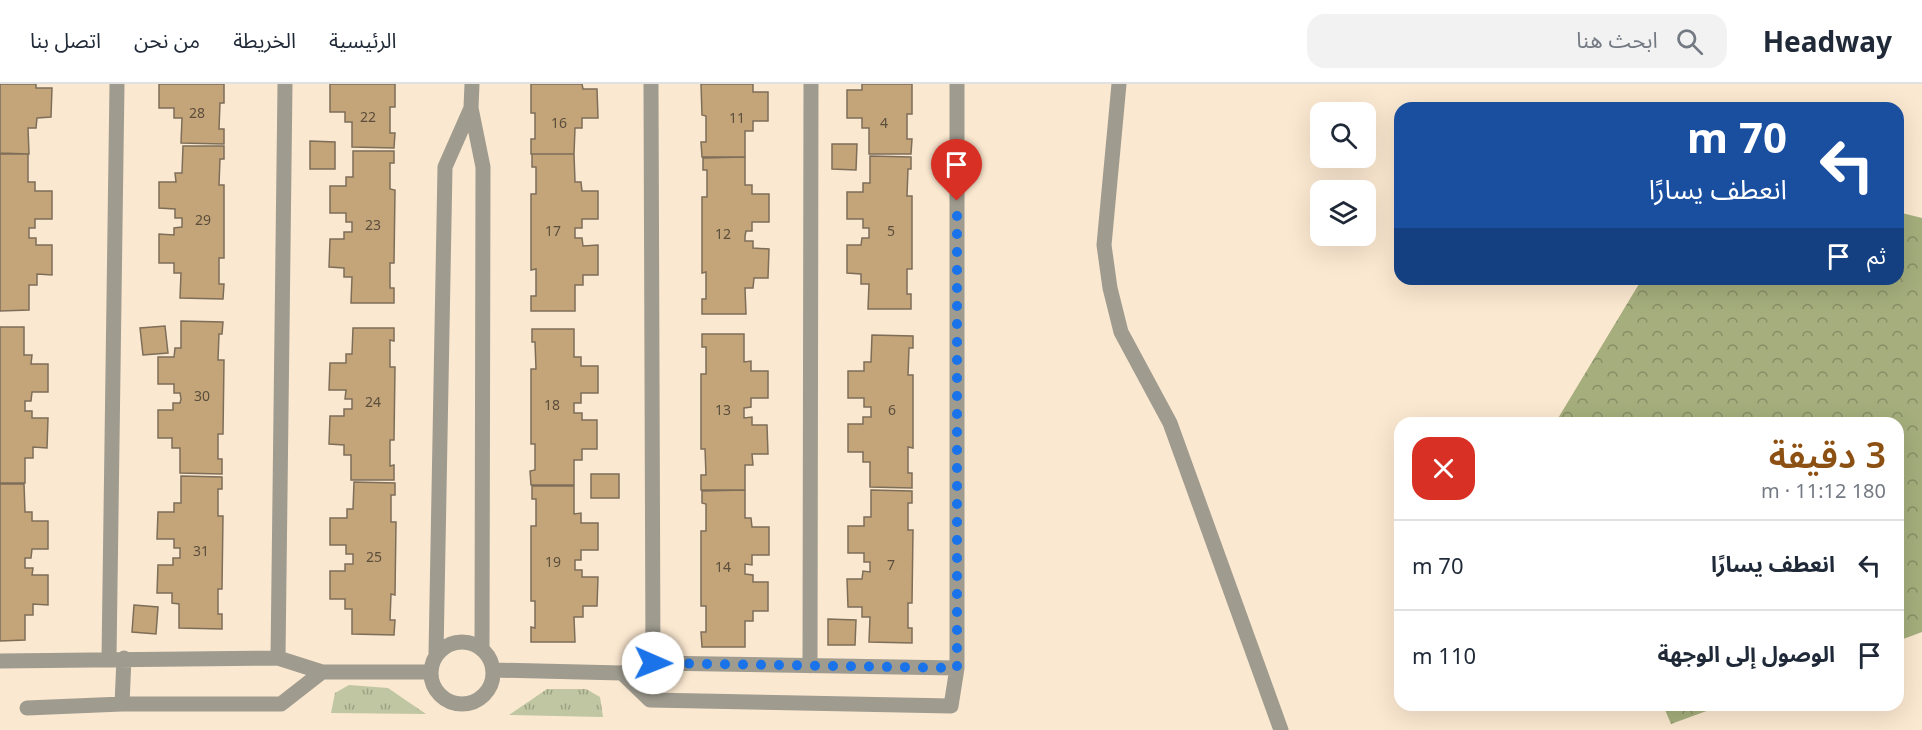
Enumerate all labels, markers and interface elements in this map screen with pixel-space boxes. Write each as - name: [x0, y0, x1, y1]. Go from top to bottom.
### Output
- search box: [1307, 14, 1727, 68]
- text: Headway: [1763, 22, 1892, 60]
- text: ابحث هنا: [1576, 24, 1658, 54]
- icon: search: [1673, 25, 1706, 58]
- text: اتصل بنا: [30, 26, 101, 54]
- text: من نحن: [134, 26, 200, 54]
- text: الخريطة: [233, 26, 296, 54]
- text: الرئيسية: [329, 26, 397, 54]
- map controls: [1310, 102, 1376, 246]
- button: search: [1310, 102, 1376, 168]
- house number: 28: [189, 103, 205, 122]
- house number: 22: [360, 107, 376, 126]
- house number: 11: [729, 108, 745, 127]
- text: 70 m: [1687, 108, 1787, 165]
- house number: 16: [551, 113, 567, 132]
- house number: 4: [880, 113, 888, 132]
- icon: left: [1808, 126, 1886, 204]
- pin: [931, 139, 982, 201]
- icon: arrive: [940, 148, 973, 181]
- text: انعطف يسارًا: [1649, 170, 1787, 207]
- button: layers: [1310, 180, 1376, 246]
- house number: 29: [195, 210, 211, 229]
- house number: 23: [365, 215, 381, 234]
- house number: 17: [545, 221, 561, 240]
- house number: 5: [887, 221, 895, 240]
- house number: 12: [715, 224, 731, 243]
- icon: arrive: [1822, 240, 1855, 273]
- text: ثم: [1867, 240, 1886, 270]
- house number: 30: [194, 386, 210, 405]
- house number: 24: [365, 392, 381, 411]
- house number: 18: [544, 395, 560, 414]
- house number: 13: [715, 400, 731, 419]
- house number: 6: [888, 400, 896, 419]
- text: 3 دقيقة: [1769, 430, 1886, 479]
- button: close: [1412, 437, 1475, 500]
- text: 180 m · 11:12: [1761, 477, 1886, 504]
- house number: 31: [193, 541, 209, 560]
- house number: 25: [366, 547, 382, 566]
- text: انعطف يسارًا: [1711, 548, 1835, 578]
- icon: left: [1853, 549, 1886, 582]
- text: 70 m: [1412, 550, 1463, 580]
- house number: 19: [545, 552, 561, 571]
- house number: 7: [887, 555, 895, 574]
- house number: 14: [715, 557, 731, 576]
- position arrow: [621, 631, 685, 695]
- text: الوصول إلى الوجهة: [1657, 638, 1835, 668]
- icon: arrive: [1853, 639, 1886, 672]
- text: 110 m: [1412, 640, 1476, 670]

